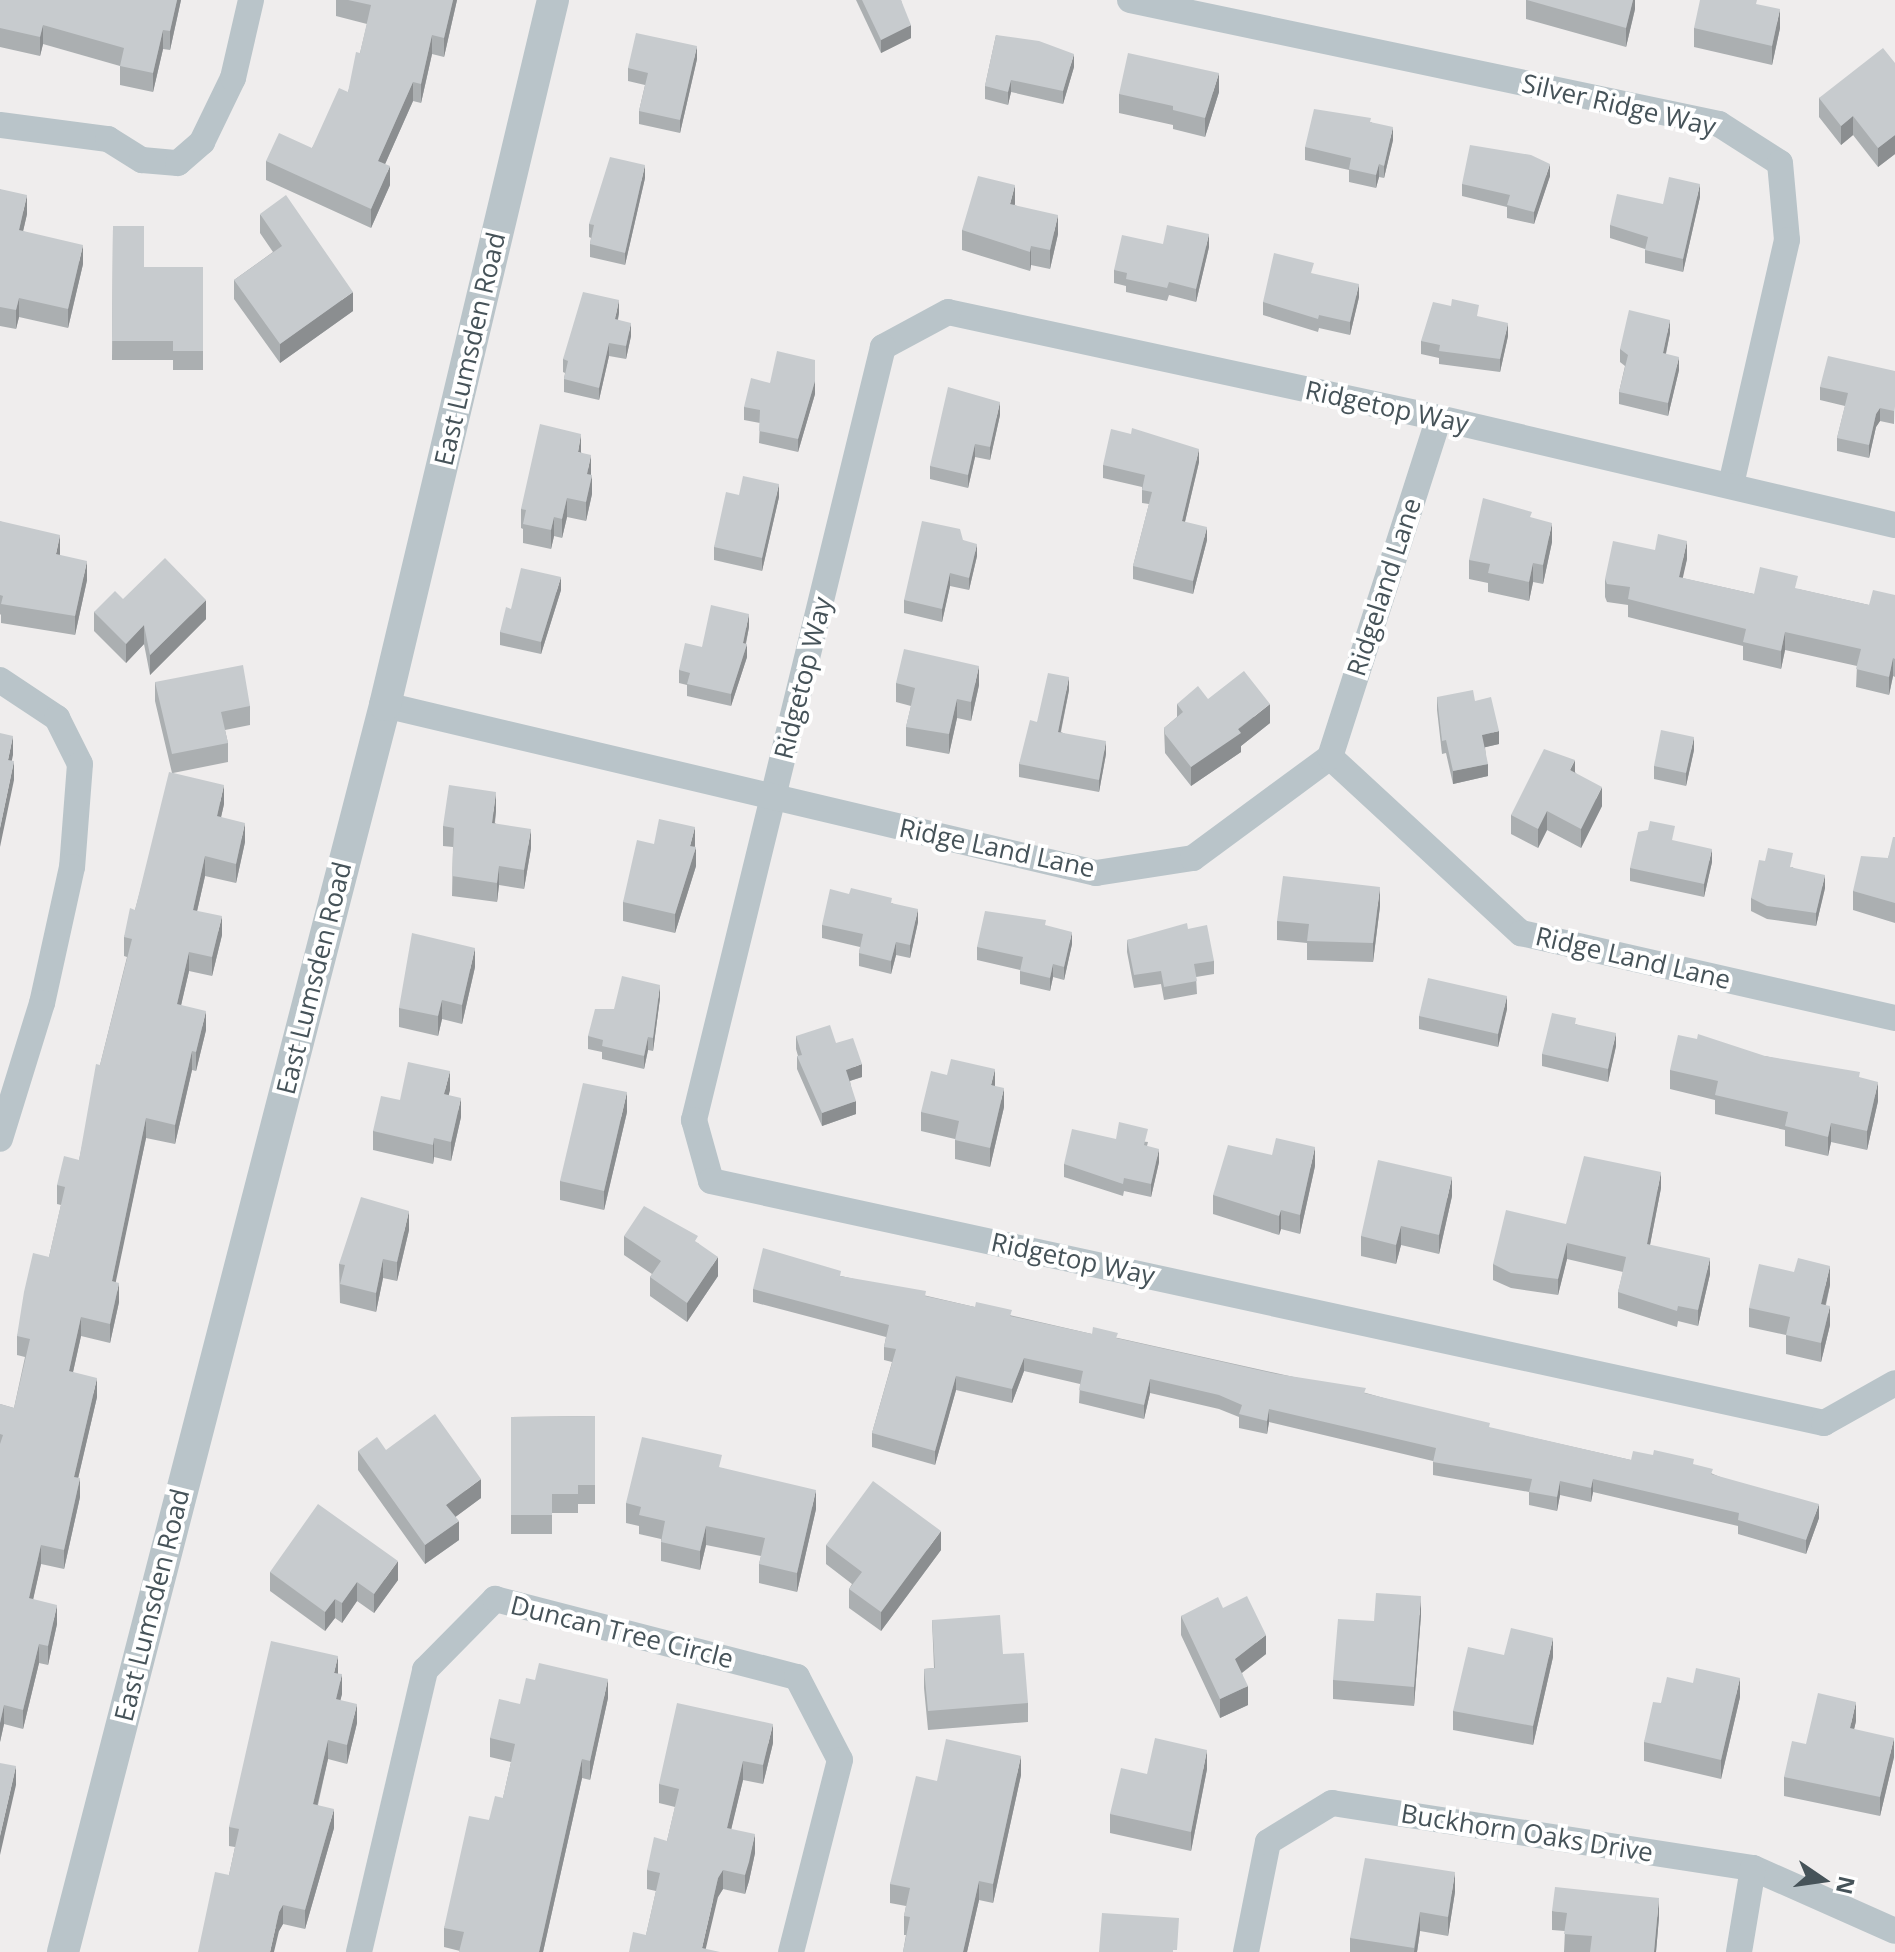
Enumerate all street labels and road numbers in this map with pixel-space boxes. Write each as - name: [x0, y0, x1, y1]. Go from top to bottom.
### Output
- street label: Silver Ridge Way: [1519, 68, 1719, 142]
- street label: East Lumsden Road: [428, 229, 512, 469]
- street label: Ridgetop Way: [1302, 374, 1472, 440]
- street label: Ridgeland Lane: [1341, 494, 1427, 680]
- street label: Ridgetop Way: [768, 594, 838, 762]
- street label: Ridge Land Lane: [896, 812, 1098, 884]
- street label: East Lumsden Road: [270, 859, 358, 1097]
- street label: Ridge Land Lane: [1532, 920, 1734, 996]
- street label: Ridgetop Way: [988, 1226, 1158, 1292]
- street label: East Lumsden Road: [108, 1486, 196, 1724]
- street label: Duncan Tree Circle: [507, 1589, 737, 1675]
- street label: Buckhorn Oaks Drive: [1399, 1798, 1655, 1868]

